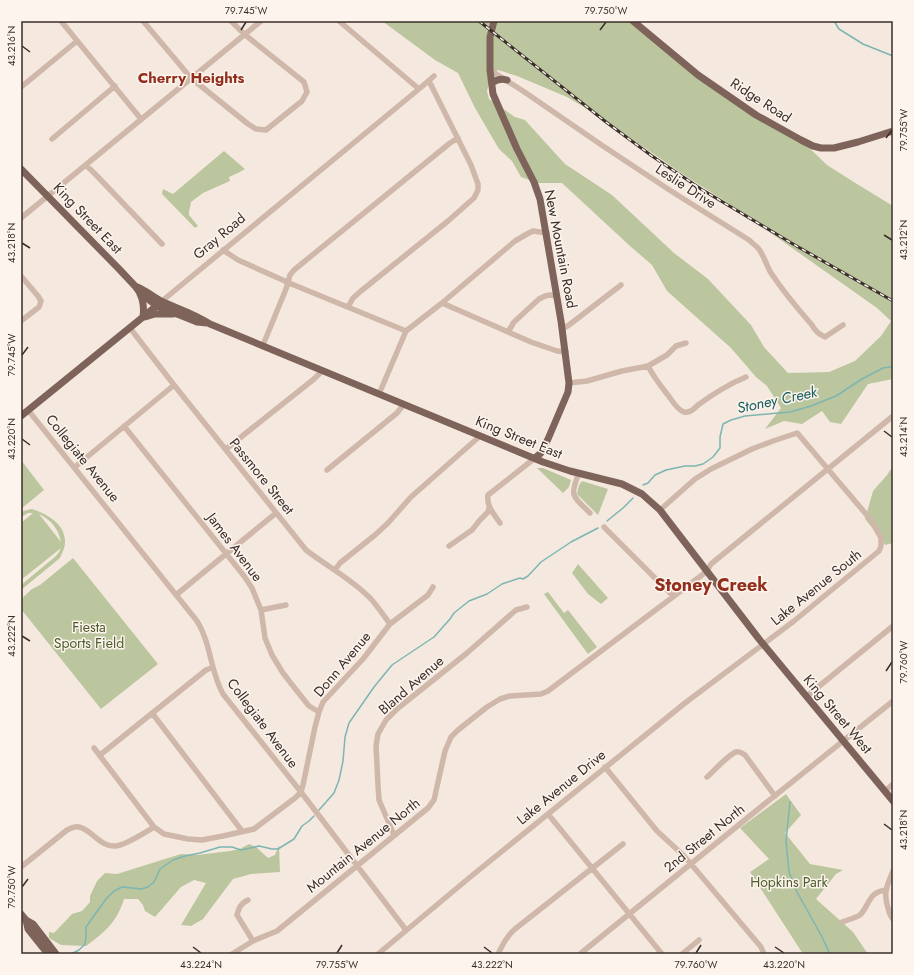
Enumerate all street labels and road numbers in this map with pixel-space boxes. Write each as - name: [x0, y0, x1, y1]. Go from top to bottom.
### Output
- street label: Ridge Road: [727, 73, 795, 127]
- street label: Leslie Drive: [652, 159, 720, 213]
- street label: King Street East: [49, 178, 128, 259]
- street label: New Mountain Road: [540, 188, 582, 310]
- street label: Gray Road: [188, 208, 250, 264]
- street label: Collegiate Avenue: [41, 410, 125, 506]
- street label: King Street East: [473, 410, 566, 464]
- street label: Passmore Street: [225, 433, 300, 519]
- street label: James Avenue: [201, 507, 268, 586]
- street label: Lake Avenue South: [766, 544, 866, 630]
- street label: Donn Avenue: [309, 627, 375, 701]
- street label: Bland Avenue: [374, 651, 448, 719]
- street label: King Street West: [799, 670, 877, 758]
- street label: Collegiate Avenue: [223, 674, 303, 772]
- street label: Lake Avenue Drive: [512, 745, 610, 829]
- street label: Mountain Avenue North: [302, 793, 424, 897]
- street label: 2nd Street North: [659, 799, 749, 877]

